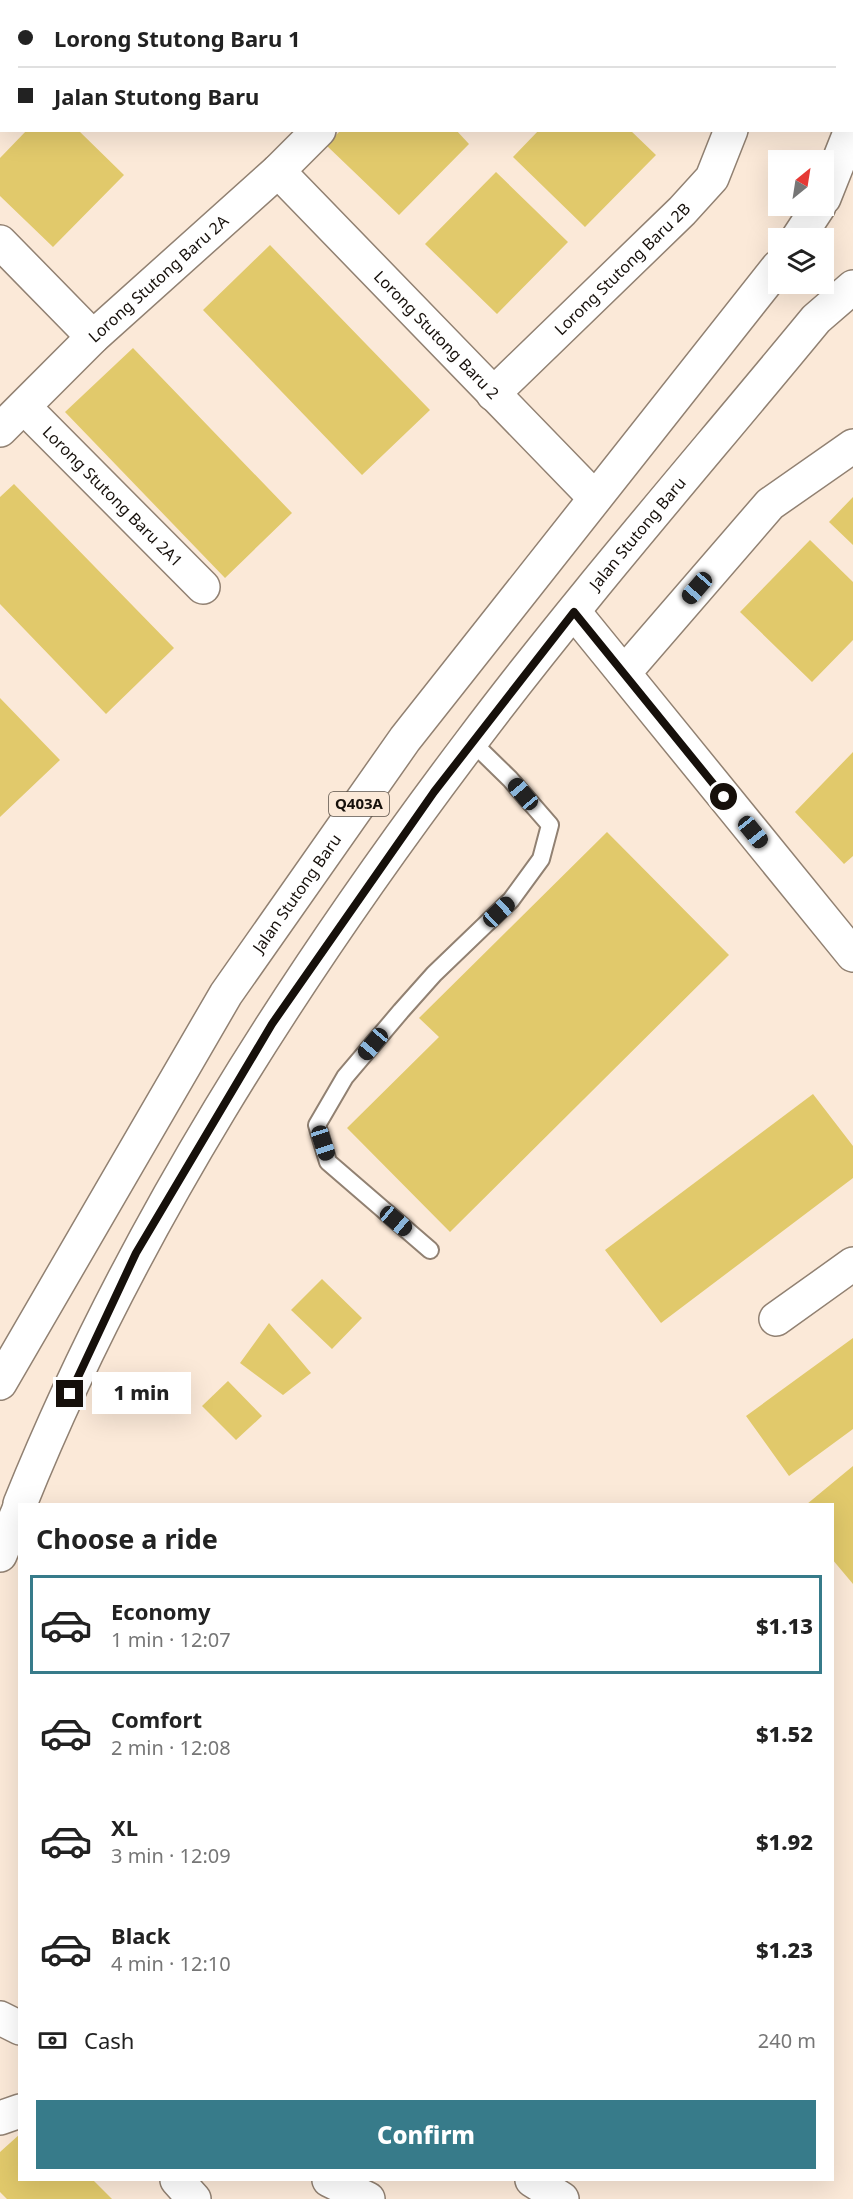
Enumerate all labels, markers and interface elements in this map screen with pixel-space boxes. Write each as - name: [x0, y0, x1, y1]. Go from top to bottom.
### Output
- text: Lorong Stutong Baru 1: [54, 23, 301, 53]
- text: Jalan Stutong Baru: [54, 81, 259, 111]
- north arrow: [768, 150, 834, 216]
- map controls: [768, 150, 834, 294]
- street label: Lorong Stutong Baru 2B: [549, 198, 695, 340]
- street label: Lorong Stutong Baru 2A: [83, 209, 233, 347]
- button: layers: [768, 228, 834, 294]
- street label: Lorong Stutong Baru 2: [369, 266, 504, 404]
- street label: Lorong Stutong Baru 2A1: [38, 421, 188, 572]
- street label: Jalan Stutong Baru: [583, 472, 691, 596]
- car: [678, 569, 716, 607]
- car: [505, 774, 541, 814]
- route start: [710, 783, 737, 810]
- road number: Q403A: [329, 792, 389, 816]
- car: [735, 812, 771, 852]
- street label: Jalan Stutong Baru: [246, 830, 346, 959]
- car: [480, 893, 518, 931]
- car: [355, 1024, 391, 1064]
- car: [309, 1123, 337, 1163]
- car: [376, 1203, 416, 1239]
- callout: 1 min: [91, 1373, 190, 1415]
- text: 1 min: [114, 1379, 169, 1406]
- route end: [56, 1380, 83, 1407]
- text: Choose a ride: [36, 1520, 218, 1557]
- text: Economy: [111, 1596, 210, 1626]
- icon: car: [39, 1598, 93, 1652]
- text: $1.13: [756, 1610, 813, 1640]
- text: 1 min · 12:07: [111, 1626, 231, 1653]
- text: Comfort: [111, 1704, 202, 1734]
- icon: car: [39, 1706, 93, 1760]
- text: $1.52: [756, 1718, 813, 1748]
- text: 2 min · 12:08: [111, 1734, 231, 1761]
- text: XL: [111, 1812, 138, 1842]
- icon: car: [39, 1814, 93, 1868]
- text: $1.92: [756, 1826, 813, 1856]
- text: 3 min · 12:09: [111, 1842, 231, 1869]
- text: Black: [111, 1920, 170, 1950]
- icon: car: [39, 1922, 93, 1976]
- text: $1.23: [756, 1934, 813, 1964]
- text: 4 min · 12:10: [111, 1950, 231, 1977]
- icon: cash: [36, 2024, 69, 2057]
- text: Cash: [84, 2025, 134, 2055]
- text: 240 m: [758, 2027, 816, 2054]
- button: Confirm: [36, 2100, 816, 2169]

